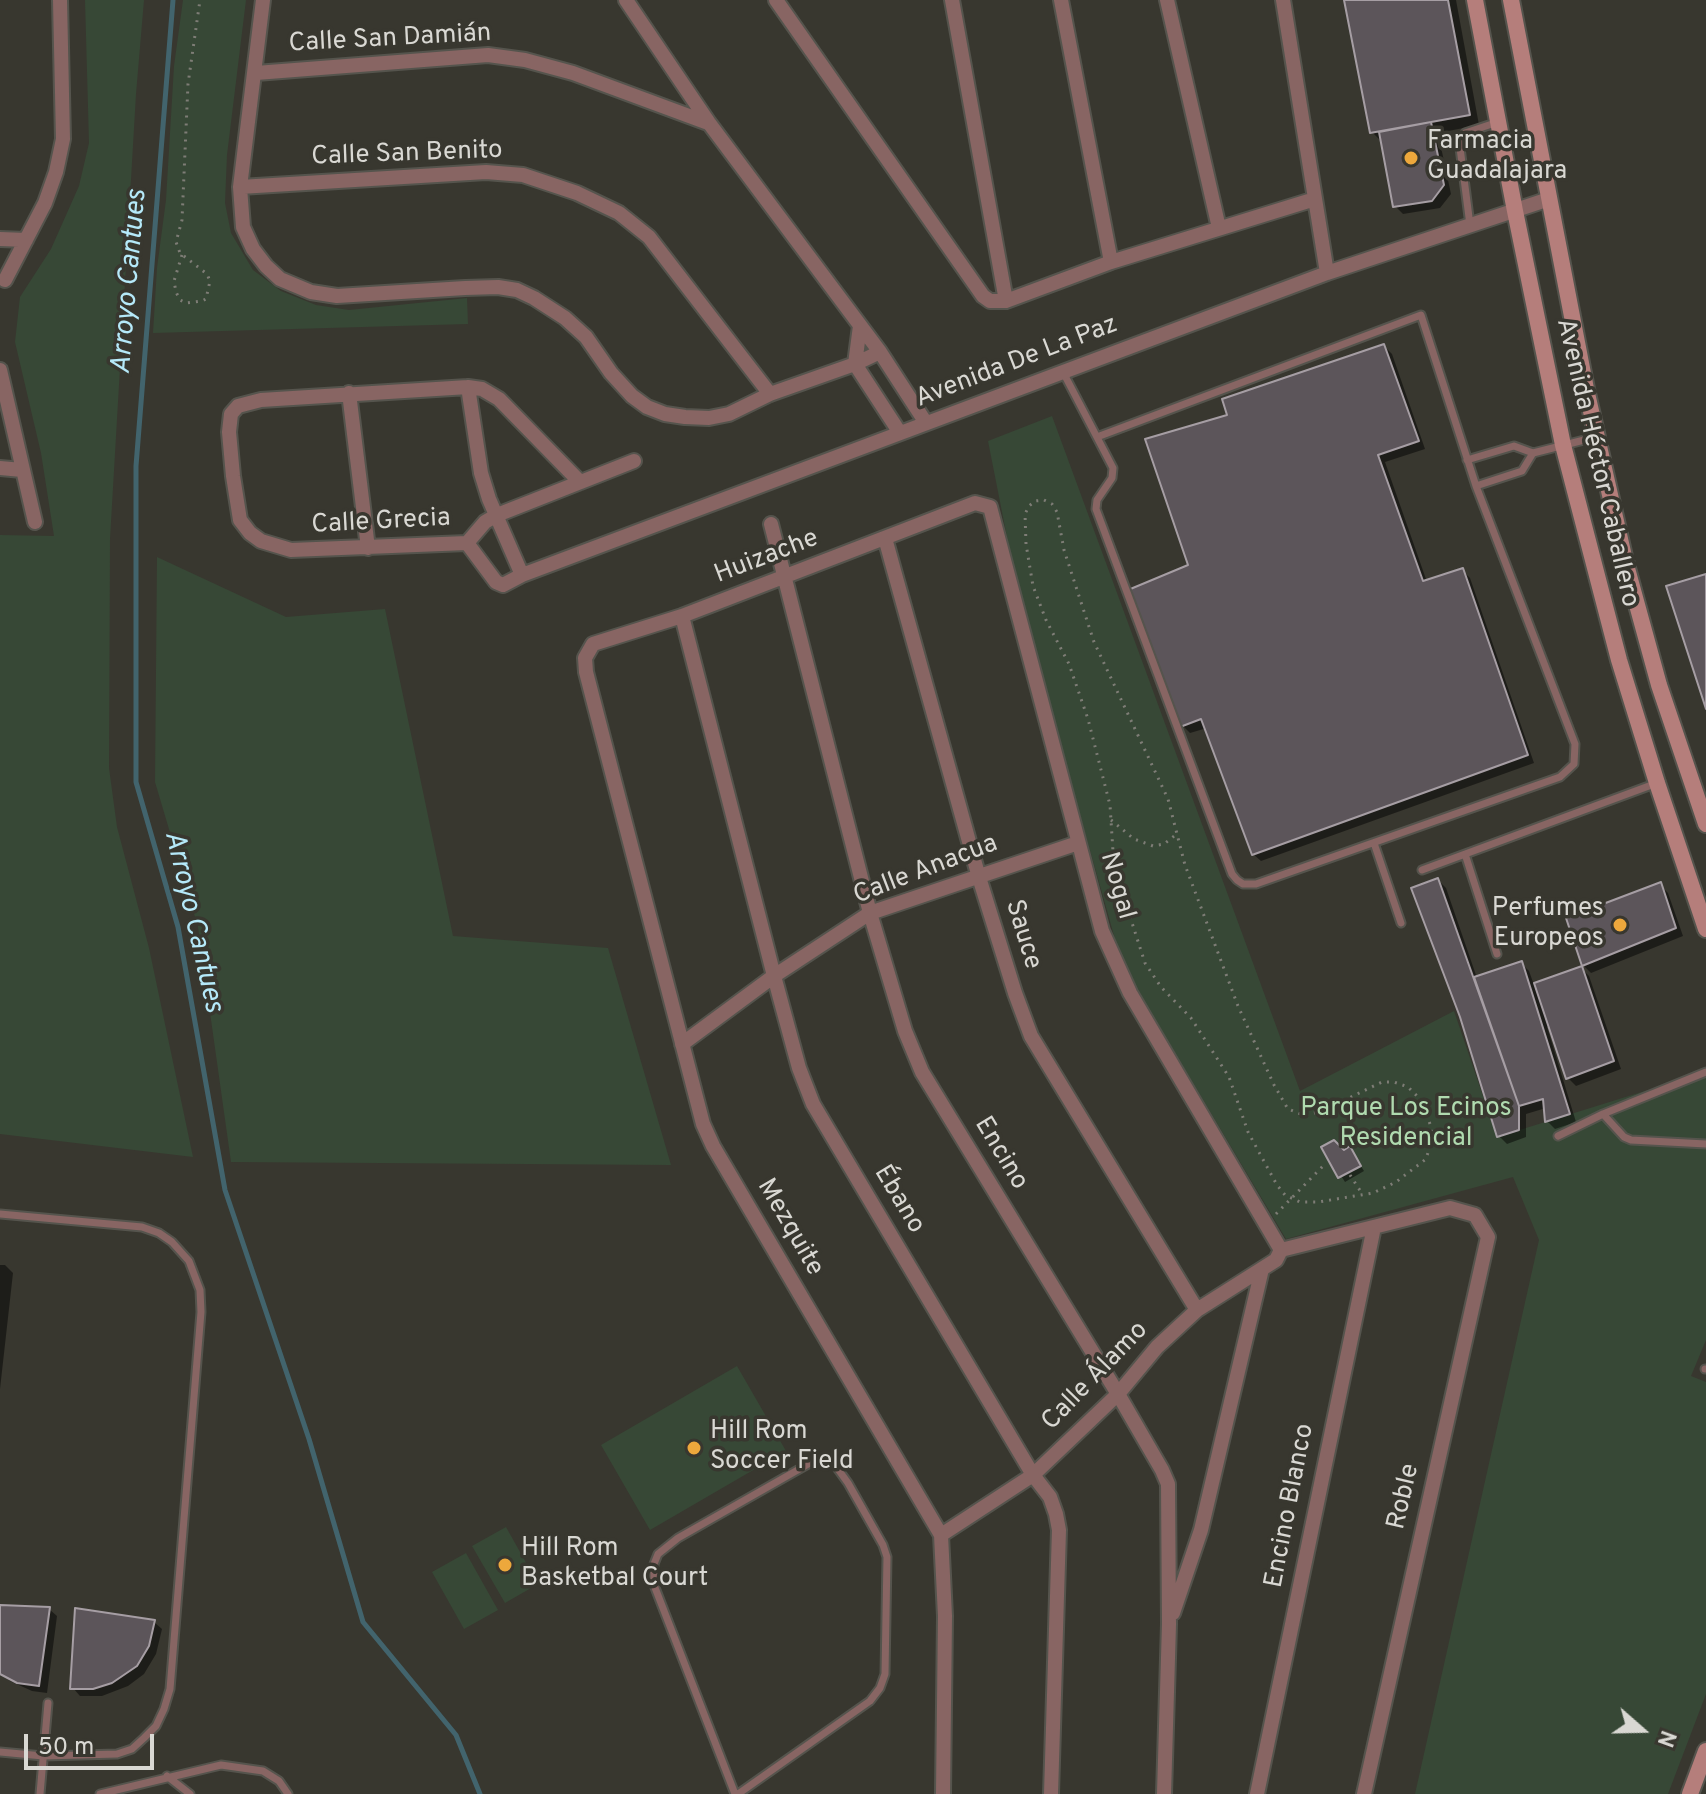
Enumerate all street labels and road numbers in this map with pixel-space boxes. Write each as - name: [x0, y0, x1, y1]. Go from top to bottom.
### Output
- street label: Calle San Damián: [288, 19, 492, 61]
- street label: Calle San Benito: [311, 136, 503, 174]
- street label: Avenida De La Paz: [912, 310, 1122, 416]
- street label: Avenida Héctor Caballero: [1548, 315, 1644, 611]
- street label: Calle Grecia: [311, 504, 451, 542]
- street label: Huizache: [711, 524, 823, 592]
- street label: Calle Anacua: [849, 829, 1003, 913]
- street label: Nogal: [1092, 849, 1140, 923]
- street label: Sauce: [997, 897, 1047, 973]
- street label: Encino: [966, 1112, 1034, 1196]
- street label: Ébano: [866, 1160, 930, 1240]
- street label: Mezquite: [749, 1174, 829, 1282]
- street label: Calle Álamo: [1036, 1316, 1156, 1438]
- street label: Encino Blanco: [1260, 1421, 1322, 1591]
- street label: Roble: [1382, 1461, 1428, 1533]

